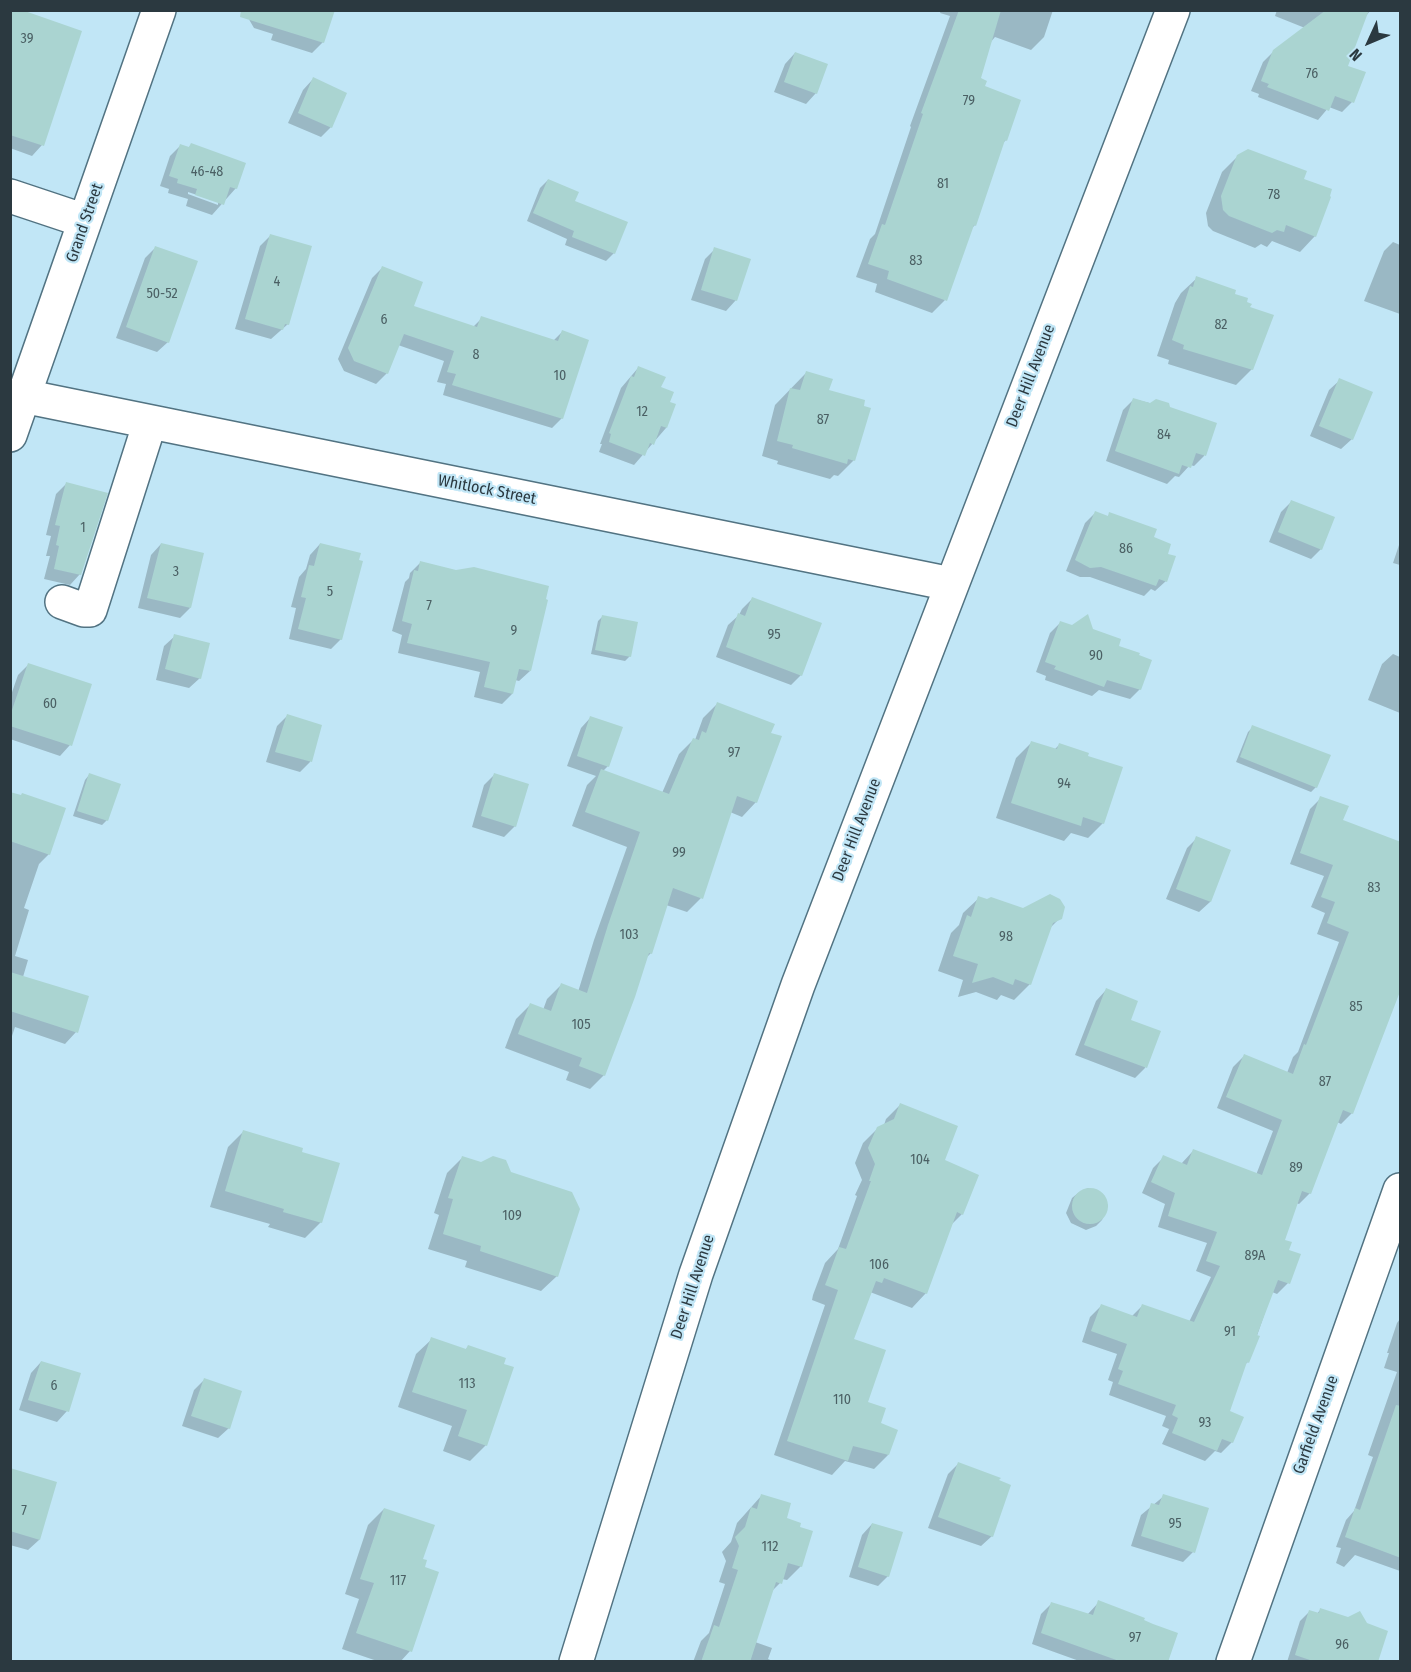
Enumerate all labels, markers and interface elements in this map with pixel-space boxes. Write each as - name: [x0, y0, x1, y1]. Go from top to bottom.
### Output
- north arrow: [1339, 12, 1399, 72]
- house number: 39: [21, 31, 33, 47]
- text: N: [1346, 45, 1366, 65]
- house number: 76: [1306, 66, 1318, 82]
- house number: 79: [963, 93, 975, 109]
- house number: 46-48: [191, 164, 223, 180]
- house number: 81: [937, 176, 949, 192]
- street label: Grand Street: [63, 181, 107, 265]
- house number: 78: [1268, 187, 1280, 203]
- house number: 83: [909, 253, 923, 269]
- house number: 4: [274, 274, 280, 290]
- house number: 50-52: [146, 286, 178, 302]
- house number: 6: [381, 312, 387, 328]
- house number: 82: [1214, 317, 1228, 333]
- street label: Deer Hill Avenue: [1003, 322, 1059, 430]
- house number: 8: [473, 347, 479, 363]
- house number: 10: [554, 368, 566, 384]
- house number: 12: [636, 404, 648, 420]
- house number: 87: [817, 412, 829, 428]
- house number: 84: [1157, 427, 1171, 443]
- street label: Whitlock Street: [436, 471, 538, 509]
- house number: 1: [80, 520, 86, 536]
- house number: 86: [1119, 541, 1133, 557]
- house number: 3: [173, 564, 179, 580]
- house number: 5: [327, 584, 333, 600]
- house number: 7: [426, 598, 432, 614]
- house number: 9: [511, 623, 517, 639]
- house number: 95: [767, 627, 781, 643]
- house number: 90: [1089, 648, 1103, 664]
- house number: 60: [43, 696, 57, 712]
- house number: 97: [728, 745, 740, 761]
- street label: Deer Hill Avenue: [829, 776, 885, 884]
- house number: 94: [1057, 776, 1071, 792]
- house number: 99: [672, 845, 686, 861]
- house number: 83: [1367, 880, 1381, 896]
- house number: 103: [620, 927, 638, 943]
- house number: 98: [999, 929, 1013, 945]
- house number: 85: [1349, 999, 1363, 1015]
- house number: 105: [571, 1017, 591, 1033]
- house number: 87: [1319, 1074, 1331, 1090]
- house number: 104: [910, 1152, 930, 1168]
- house number: 89: [1289, 1160, 1303, 1176]
- house number: 109: [502, 1208, 522, 1224]
- street label: Deer Hill Avenue: [667, 1232, 719, 1342]
- house number: 89A: [1245, 1248, 1265, 1264]
- house number: 106: [869, 1257, 889, 1273]
- house number: 91: [1224, 1324, 1236, 1340]
- street label: Garfield Avenue: [1289, 1373, 1343, 1477]
- house number: 113: [458, 1376, 476, 1392]
- house number: 6: [51, 1378, 57, 1394]
- house number: 110: [833, 1392, 851, 1408]
- house number: 93: [1199, 1415, 1211, 1431]
- house number: 7: [21, 1503, 27, 1519]
- house number: 95: [1168, 1516, 1182, 1532]
- house number: 112: [762, 1539, 778, 1555]
- house number: 117: [390, 1573, 406, 1589]
- house number: 97: [1129, 1630, 1141, 1646]
- house number: 96: [1335, 1637, 1349, 1653]

